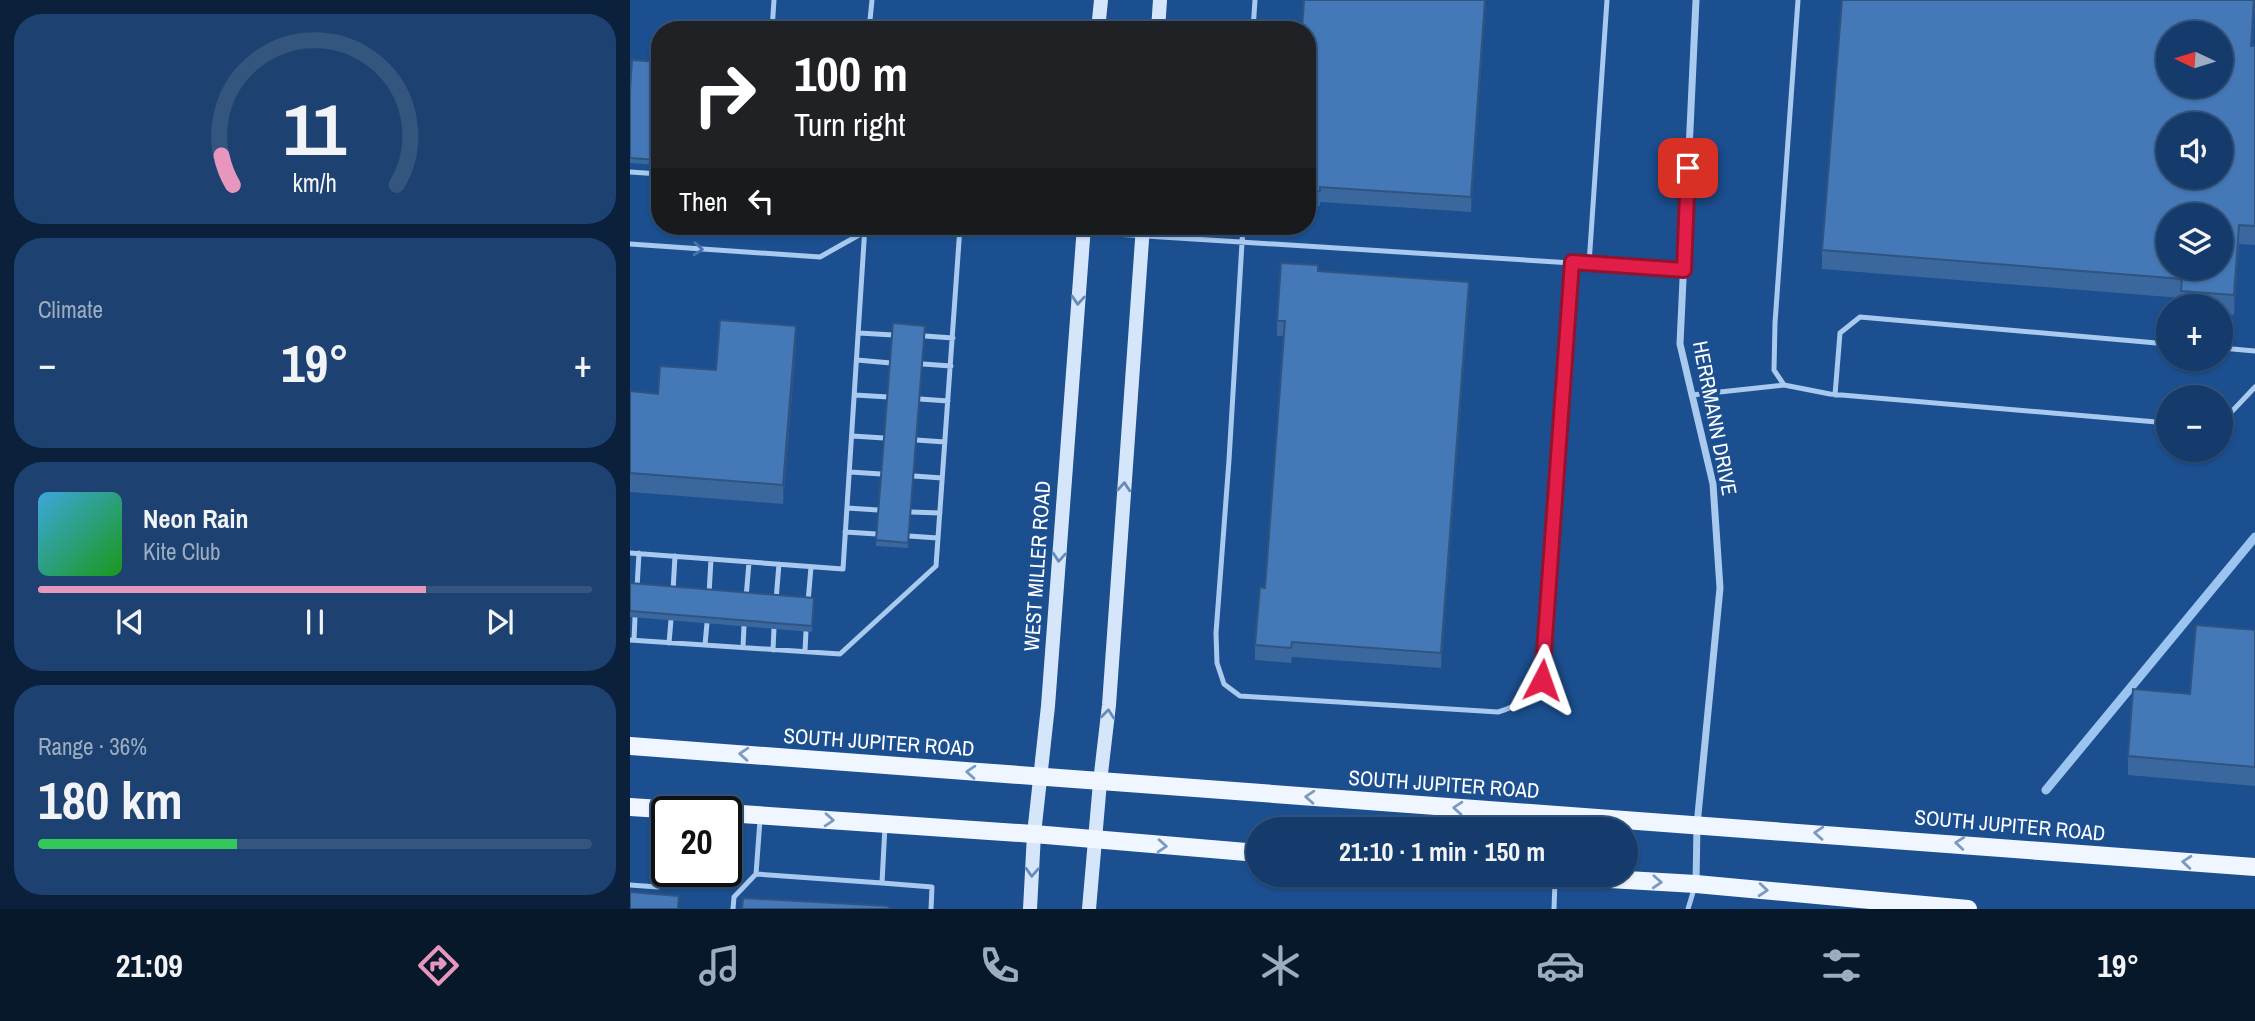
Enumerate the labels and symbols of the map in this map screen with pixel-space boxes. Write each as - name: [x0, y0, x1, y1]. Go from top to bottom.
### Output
- north arrow: [2156, 21, 2233, 98]
- pin: [1658, 138, 1718, 198]
- one-way arrow: [693, 241, 704, 256]
- one-way arrow: [1071, 295, 1086, 306]
- street label: HERRMANN DRIVE: [1686, 338, 1744, 498]
- street label: WEST MILLER ROAD: [1017, 480, 1057, 652]
- one-way arrow: [1117, 481, 1132, 492]
- one-way arrow: [1052, 552, 1067, 563]
- position arrow: [1505, 643, 1579, 717]
- one-way arrow: [1100, 708, 1115, 720]
- street label: SOUTH JUPITER ROAD: [783, 721, 975, 763]
- one-way arrow: [739, 747, 750, 762]
- street label: SOUTH JUPITER ROAD: [1348, 763, 1540, 805]
- one-way arrow: [965, 764, 976, 779]
- one-way arrow: [1304, 790, 1315, 805]
- speed limit sign: 20: [651, 796, 742, 887]
- one-way arrow: [1452, 801, 1463, 816]
- street label: SOUTH JUPITER ROAD: [1913, 802, 2107, 848]
- one-way arrow: [823, 813, 834, 828]
- one-way arrow: [1813, 826, 1824, 841]
- one-way arrow: [1954, 836, 1965, 851]
- one-way arrow: [1157, 838, 1168, 853]
- one-way arrow: [2181, 855, 2192, 870]
- one-way arrow: [1024, 866, 1039, 877]
- one-way arrow: [1652, 874, 1663, 889]
- one-way arrow: [1758, 883, 1769, 898]

